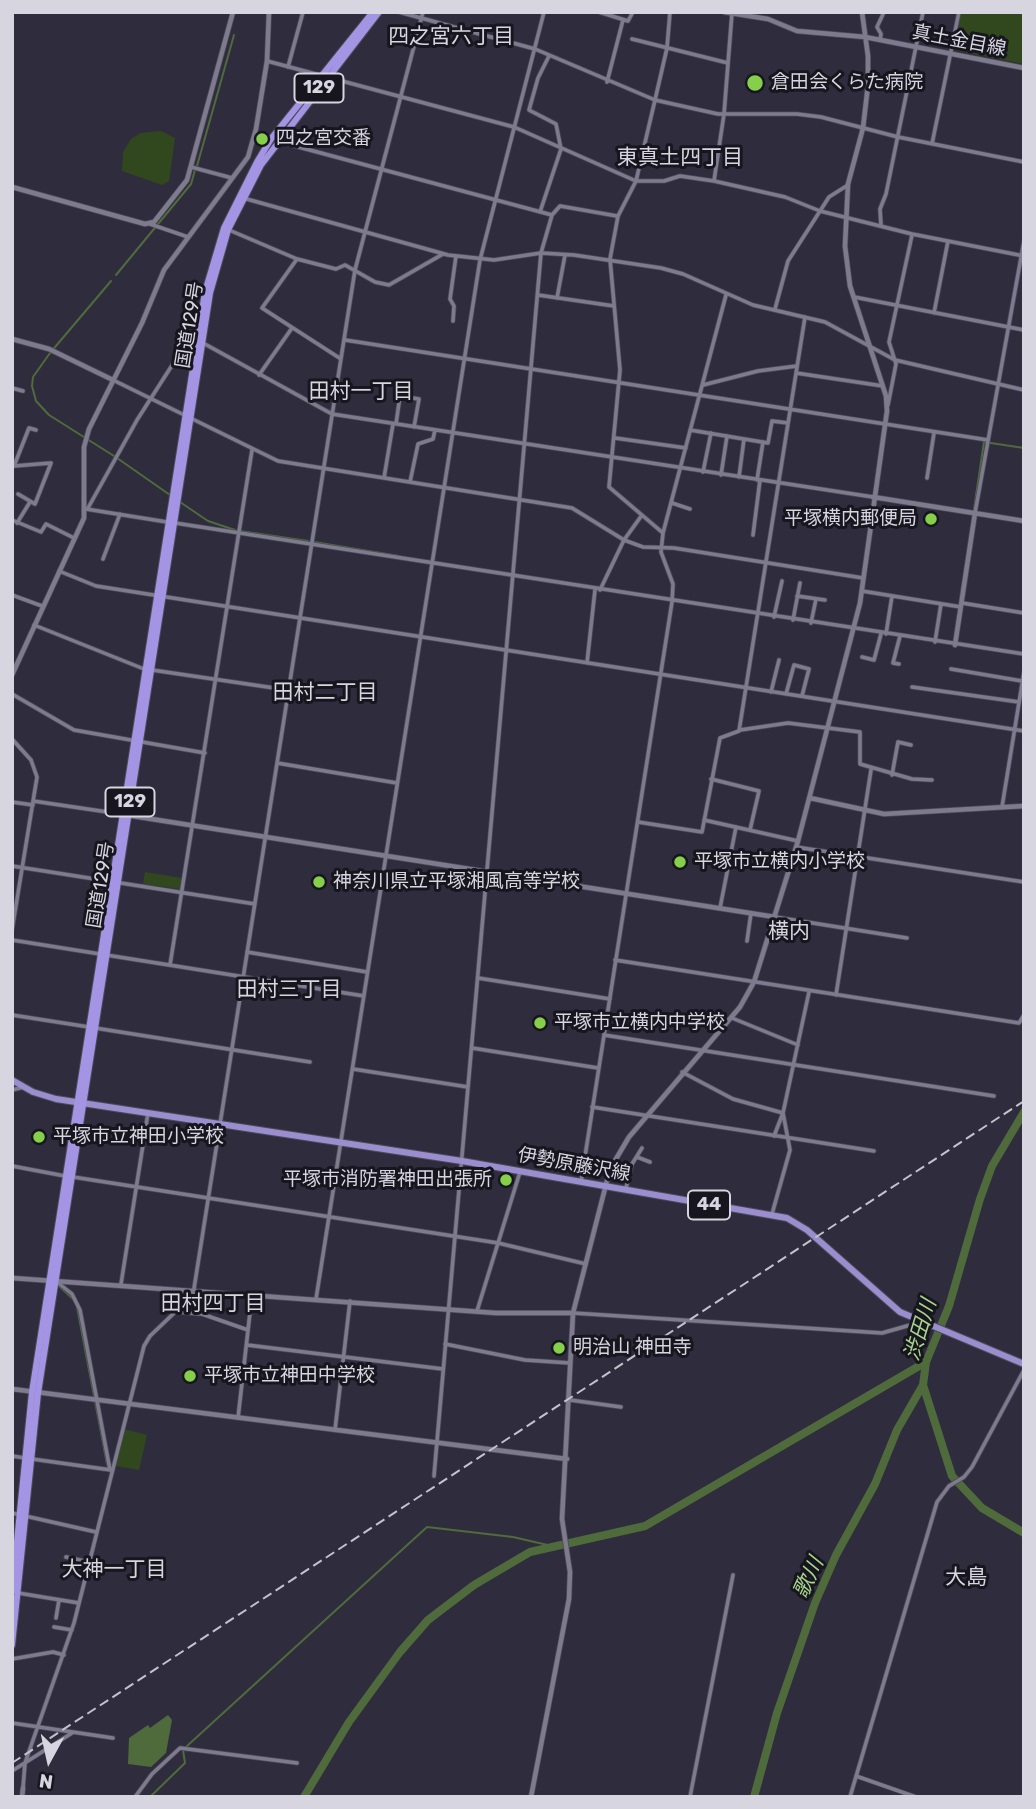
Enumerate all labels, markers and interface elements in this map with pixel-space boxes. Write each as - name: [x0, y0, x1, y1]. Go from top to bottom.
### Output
- street label: 真土金目線: [910, 21, 1008, 61]
- district label: 四之宮六丁目: [388, 24, 514, 50]
- place label: 倉田会くらた病院: [771, 72, 923, 94]
- marker: 倉田会くらた病院: [745, 73, 765, 93]
- road number: 129: [294, 74, 344, 102]
- place label: 四之宮交番: [276, 128, 371, 150]
- marker: 四之宮交番: [254, 131, 270, 147]
- district label: 東真土四丁目: [617, 145, 743, 171]
- street label: 国道129号: [172, 280, 208, 370]
- district label: 田村一丁目: [309, 379, 413, 405]
- place label: 平塚横内郵便局: [784, 508, 917, 530]
- marker: 平塚横内郵便局: [923, 511, 939, 527]
- district label: 田村二丁目: [273, 680, 377, 706]
- road number: 129: [106, 788, 154, 816]
- street label: 国道129号: [83, 840, 119, 930]
- place label: 平塚市立横内小学校: [694, 851, 865, 873]
- marker: 平塚市立横内小学校: [672, 854, 688, 870]
- place label: 神奈川県立平塚湘風高等学校: [333, 871, 580, 893]
- marker: 神奈川県立平塚湘風高等学校: [311, 874, 327, 890]
- district label: 横内: [768, 919, 810, 945]
- district label: 田村三丁目: [237, 977, 341, 1003]
- place label: 平塚市立横内中学校: [554, 1012, 725, 1034]
- marker: 平塚市立横内中学校: [532, 1015, 548, 1031]
- place label: 平塚市立神田小学校: [53, 1126, 224, 1148]
- marker: 平塚市立神田小学校: [31, 1129, 47, 1145]
- street label: 伊勢原藤沢線: [516, 1144, 632, 1186]
- place label: 平塚市消防署神田出張所: [283, 1169, 492, 1191]
- marker: 平塚市消防署神田出張所: [498, 1172, 514, 1188]
- road number: 44: [688, 1190, 730, 1220]
- district label: 田村四丁目: [161, 1291, 265, 1317]
- water label: 渋田川: [900, 1296, 942, 1364]
- place label: 明治山 神田寺: [573, 1337, 692, 1359]
- marker: 明治山 神田寺: [551, 1340, 567, 1356]
- place label: 平塚市立神田中学校: [204, 1365, 375, 1387]
- marker: 平塚市立神田中学校: [182, 1368, 198, 1384]
- water label: 歌川: [789, 1554, 829, 1602]
- district label: 大神一丁目: [62, 1557, 166, 1583]
- district label: 大島: [945, 1565, 987, 1591]
- north arrow: [14, 1725, 84, 1795]
- text: N: [38, 1769, 54, 1794]

